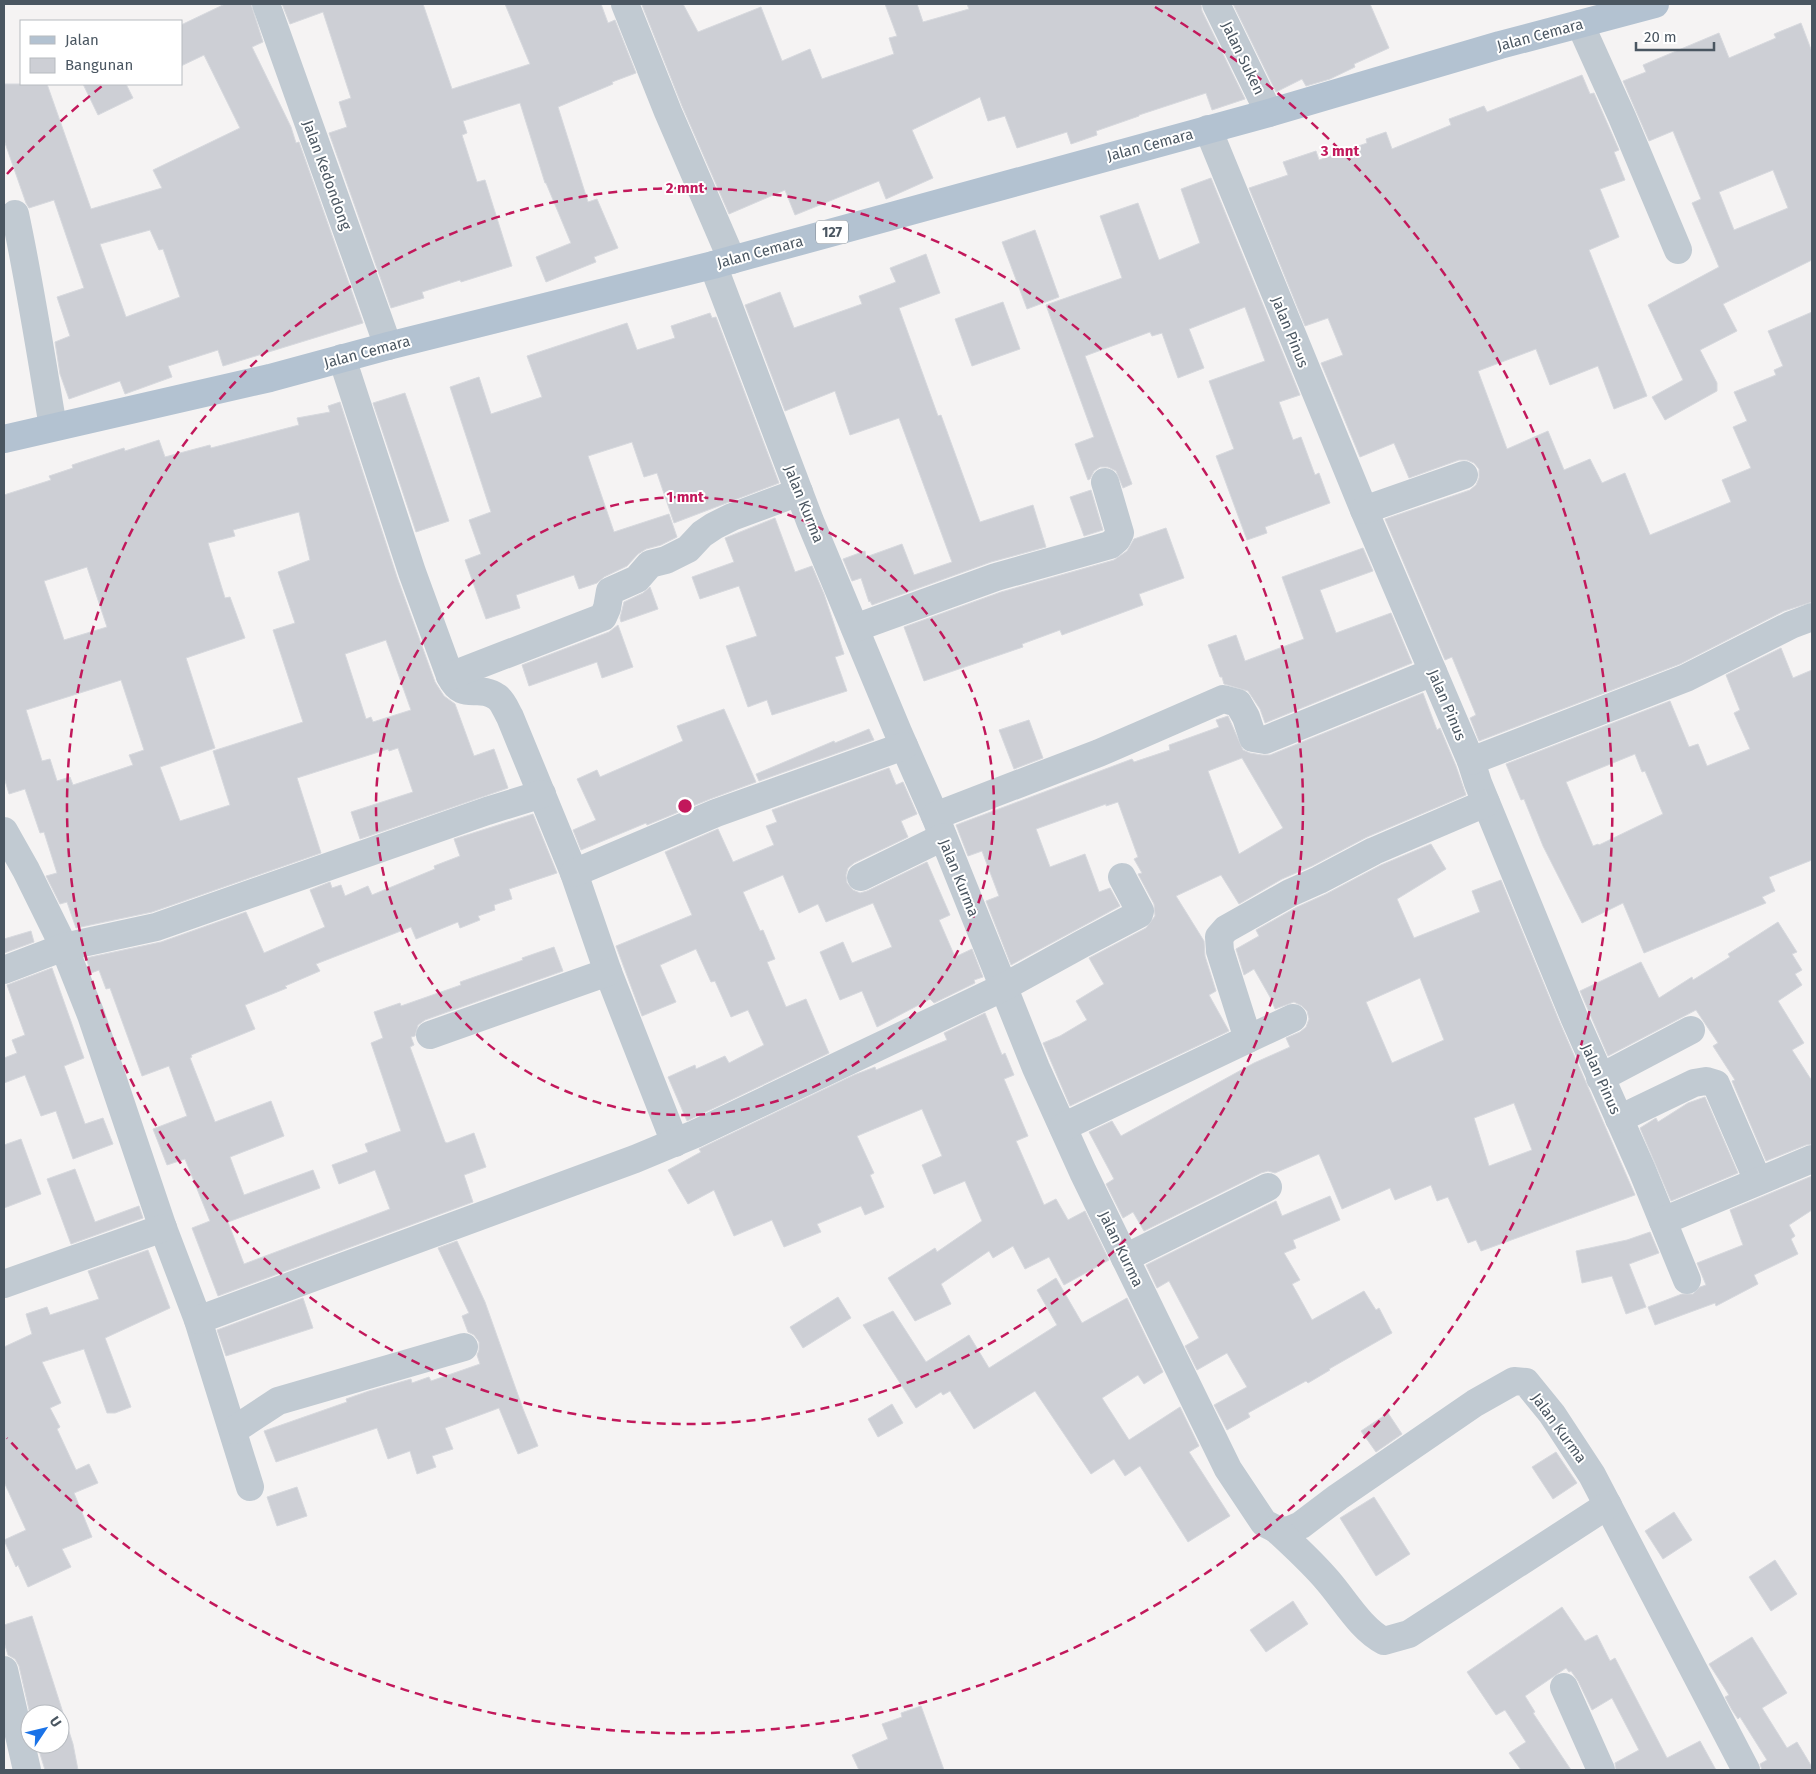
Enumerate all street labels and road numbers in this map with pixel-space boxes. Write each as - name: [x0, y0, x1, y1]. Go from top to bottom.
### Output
- street label: Jalan Cemara: [1495, 15, 1585, 55]
- street label: Jalan Suken: [1218, 18, 1268, 98]
- street label: Jalan Kedondong: [299, 118, 355, 233]
- street label: Jalan Cemara: [1105, 125, 1195, 165]
- road number: 127: [816, 220, 848, 243]
- street label: Jalan Cemara: [715, 232, 805, 272]
- street label: Jalan Pinus: [1268, 294, 1312, 370]
- street label: Jalan Cemara: [322, 332, 412, 372]
- street label: Jalan Kurma: [780, 463, 828, 545]
- street label: Jalan Pinus: [1424, 667, 1470, 743]
- street label: Jalan Kurma: [935, 837, 983, 919]
- street label: Jalan Pinus: [1577, 1041, 1625, 1117]
- street label: Jalan Kurma: [1095, 1208, 1147, 1290]
- street label: Jalan Kurma: [1528, 1390, 1590, 1466]

